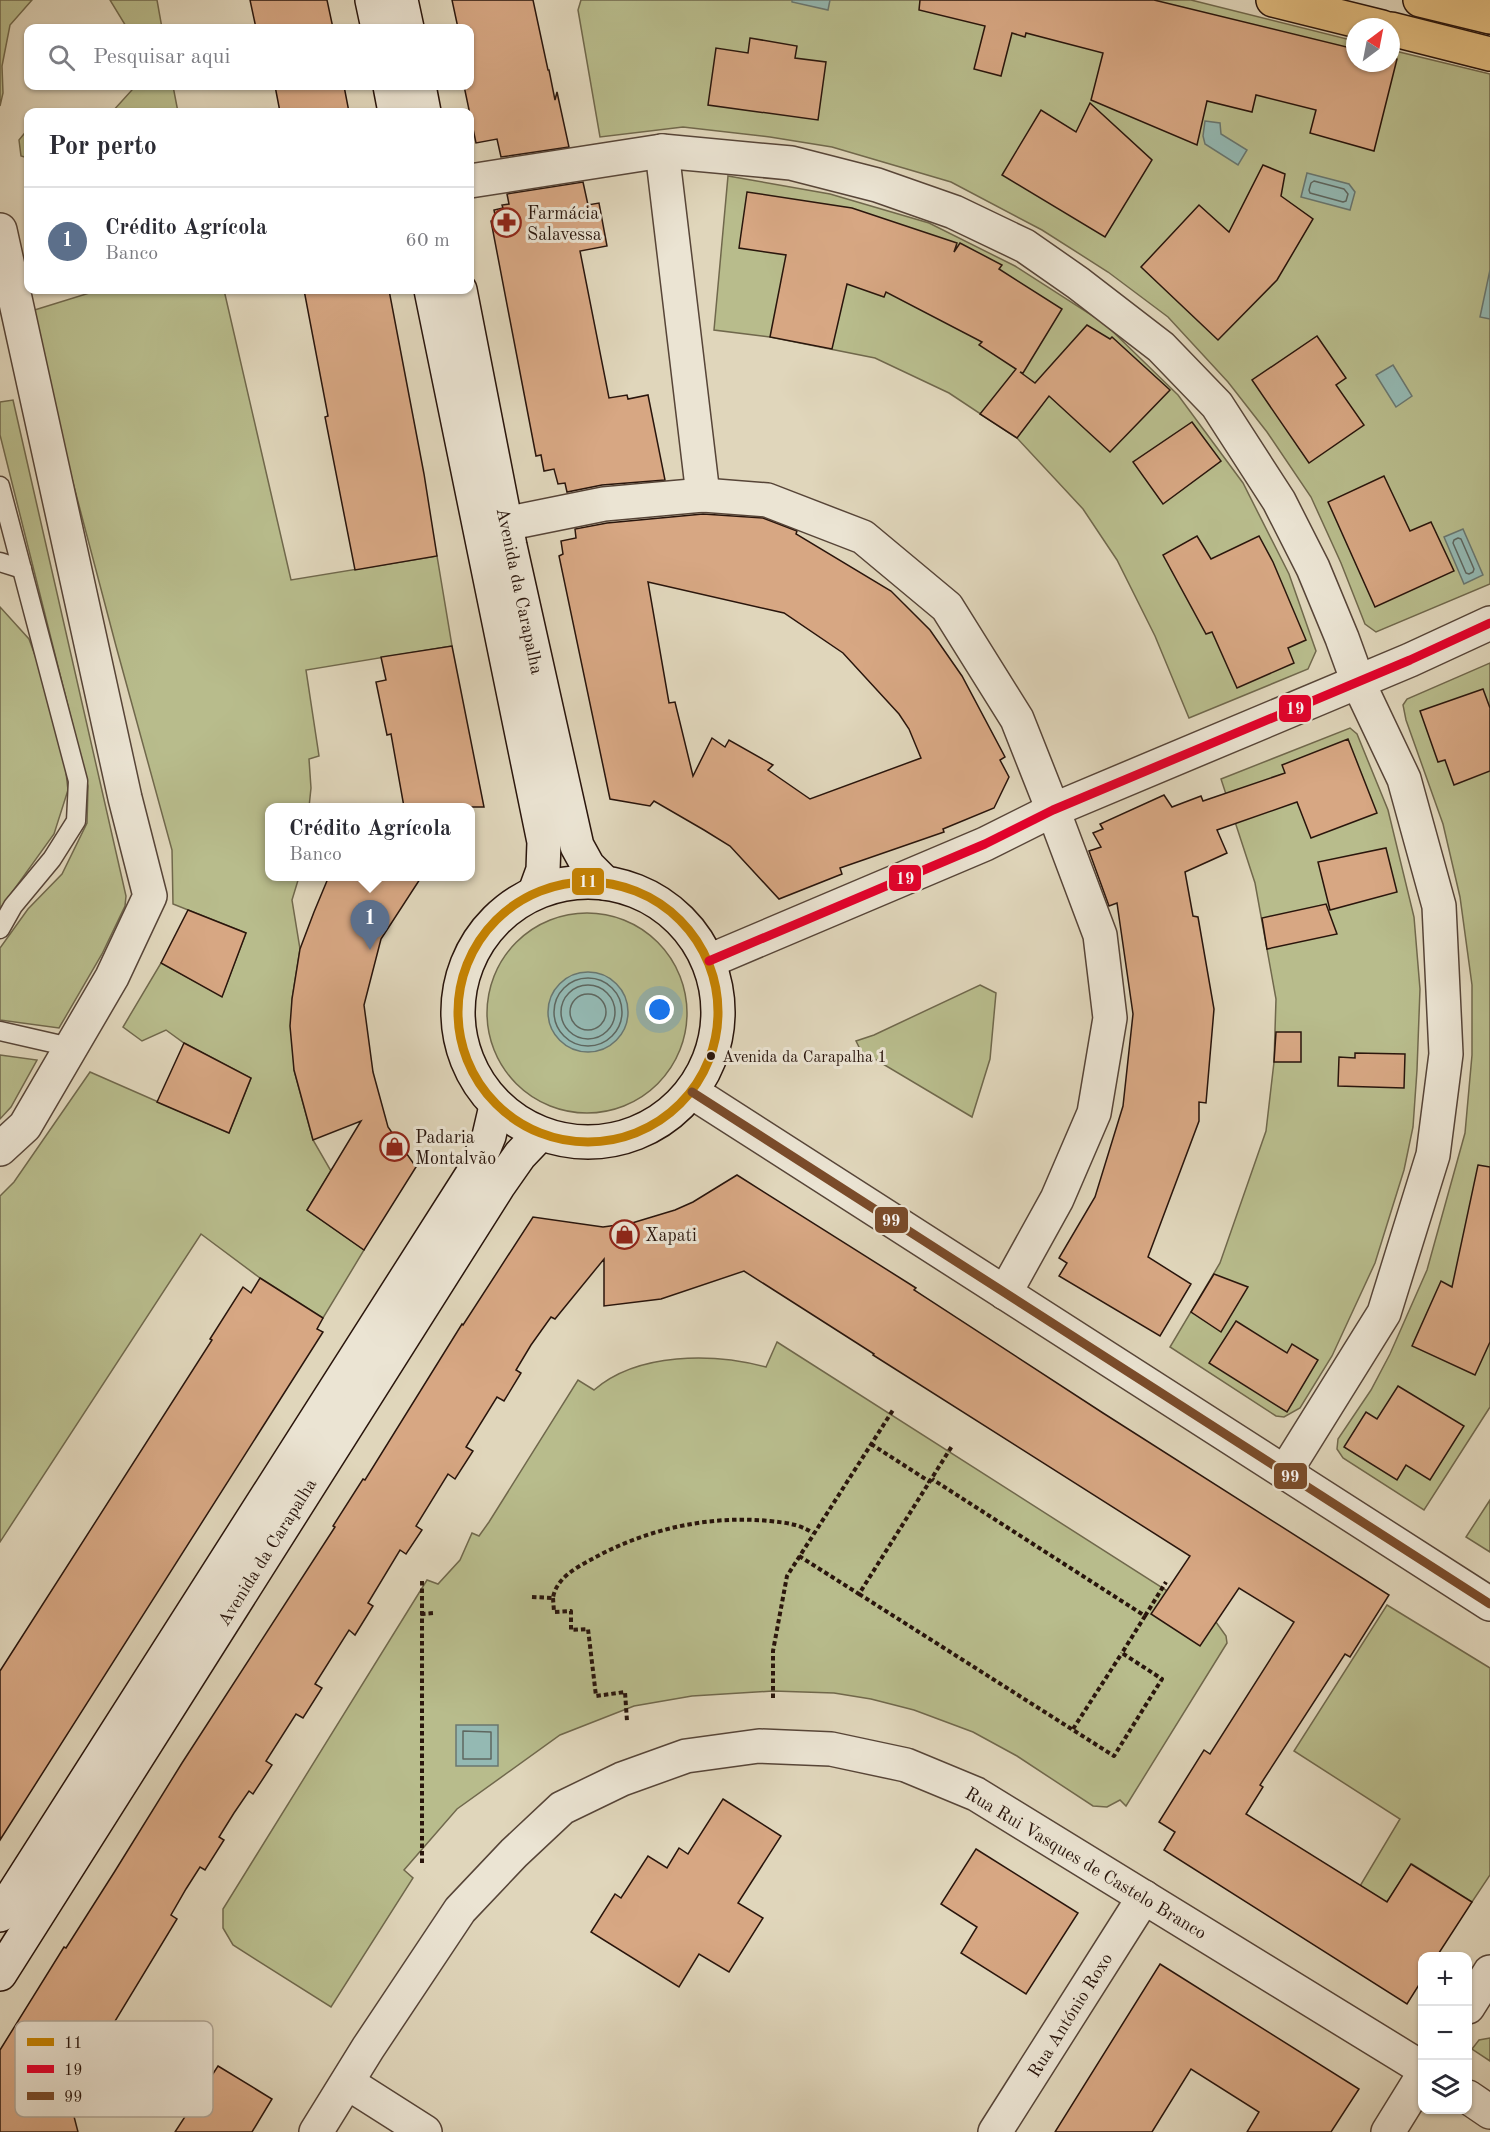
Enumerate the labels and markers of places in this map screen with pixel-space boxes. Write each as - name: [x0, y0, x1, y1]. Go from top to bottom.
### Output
- place label: Farmácia Salavessa: [527, 205, 602, 244]
- pharmacy icon: Farmácia Salavessa: [490, 207, 522, 239]
- pin: 1: [350, 900, 389, 950]
- marker: Avenida da Carapalha 1: [705, 1050, 717, 1062]
- place label: Avenida da Carapalha 1: [722, 1050, 887, 1066]
- place label: Padaria Montalvão: [415, 1129, 496, 1168]
- shop icon: Padaria Montalvão: [378, 1131, 410, 1163]
- shop icon: Xapati: [608, 1219, 640, 1251]
- place label: Xapati: [645, 1227, 697, 1245]

